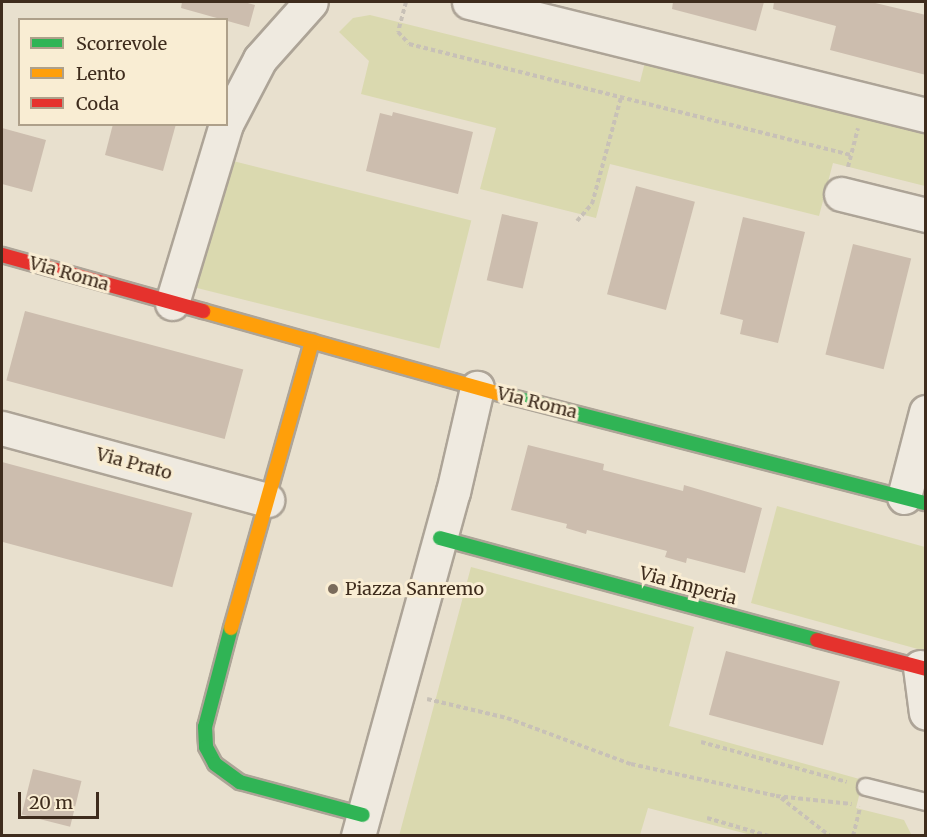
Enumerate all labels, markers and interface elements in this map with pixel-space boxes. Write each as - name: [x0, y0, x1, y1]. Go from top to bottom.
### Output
- legend: [18, 18, 228, 126]
- text: Scorrevole: [76, 32, 167, 55]
- text: Lento: [76, 62, 126, 85]
- text: Coda: [76, 92, 119, 115]
- street label: Via Roma: [27, 252, 111, 296]
- street label: Via Roma: [495, 383, 579, 423]
- street label: Via Prato: [94, 444, 174, 484]
- street label: Via Imperia: [637, 563, 739, 609]
- place label: Piazza Sanremo: [345, 578, 484, 600]
- marker: Piazza Sanremo: [326, 582, 340, 596]
- scale bar: [21, 780, 102, 818]
- text: 20 m: [29, 791, 73, 814]

